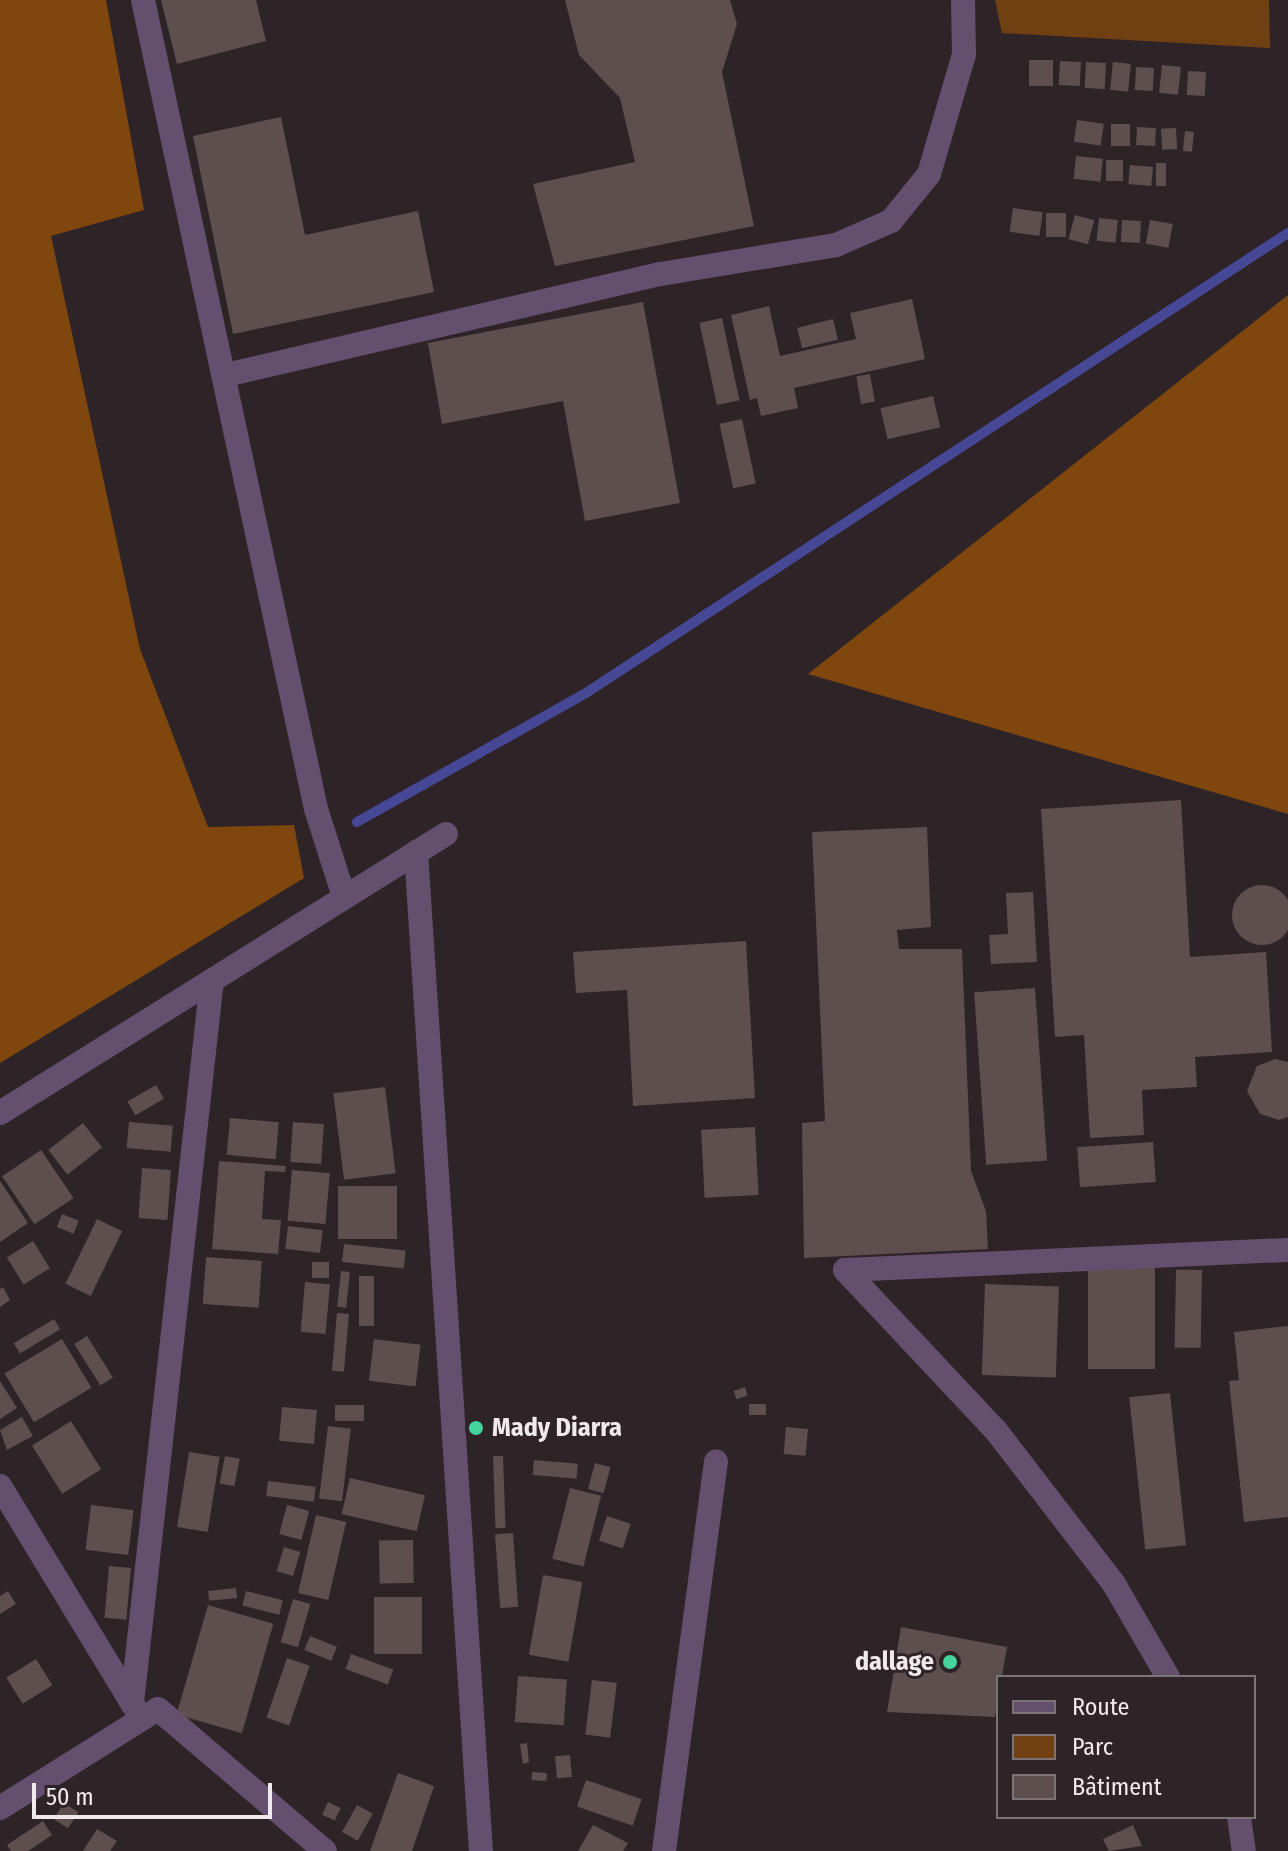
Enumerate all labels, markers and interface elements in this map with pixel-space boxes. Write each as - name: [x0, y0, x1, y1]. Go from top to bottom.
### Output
- place label: Mady Diarra: [492, 1412, 622, 1444]
- marker: Mady Diarra: [467, 1419, 485, 1437]
- place label: dallage: [855, 1646, 934, 1678]
- marker: dallage: [941, 1653, 959, 1671]
- legend: [996, 1675, 1256, 1819]
- text: Route: [1072, 1693, 1129, 1721]
- text: Parc: [1072, 1733, 1113, 1761]
- scale bar: [36, 1767, 276, 1817]
- text: Bâtiment: [1072, 1773, 1162, 1801]
- text: 50 m: [46, 1783, 94, 1811]

